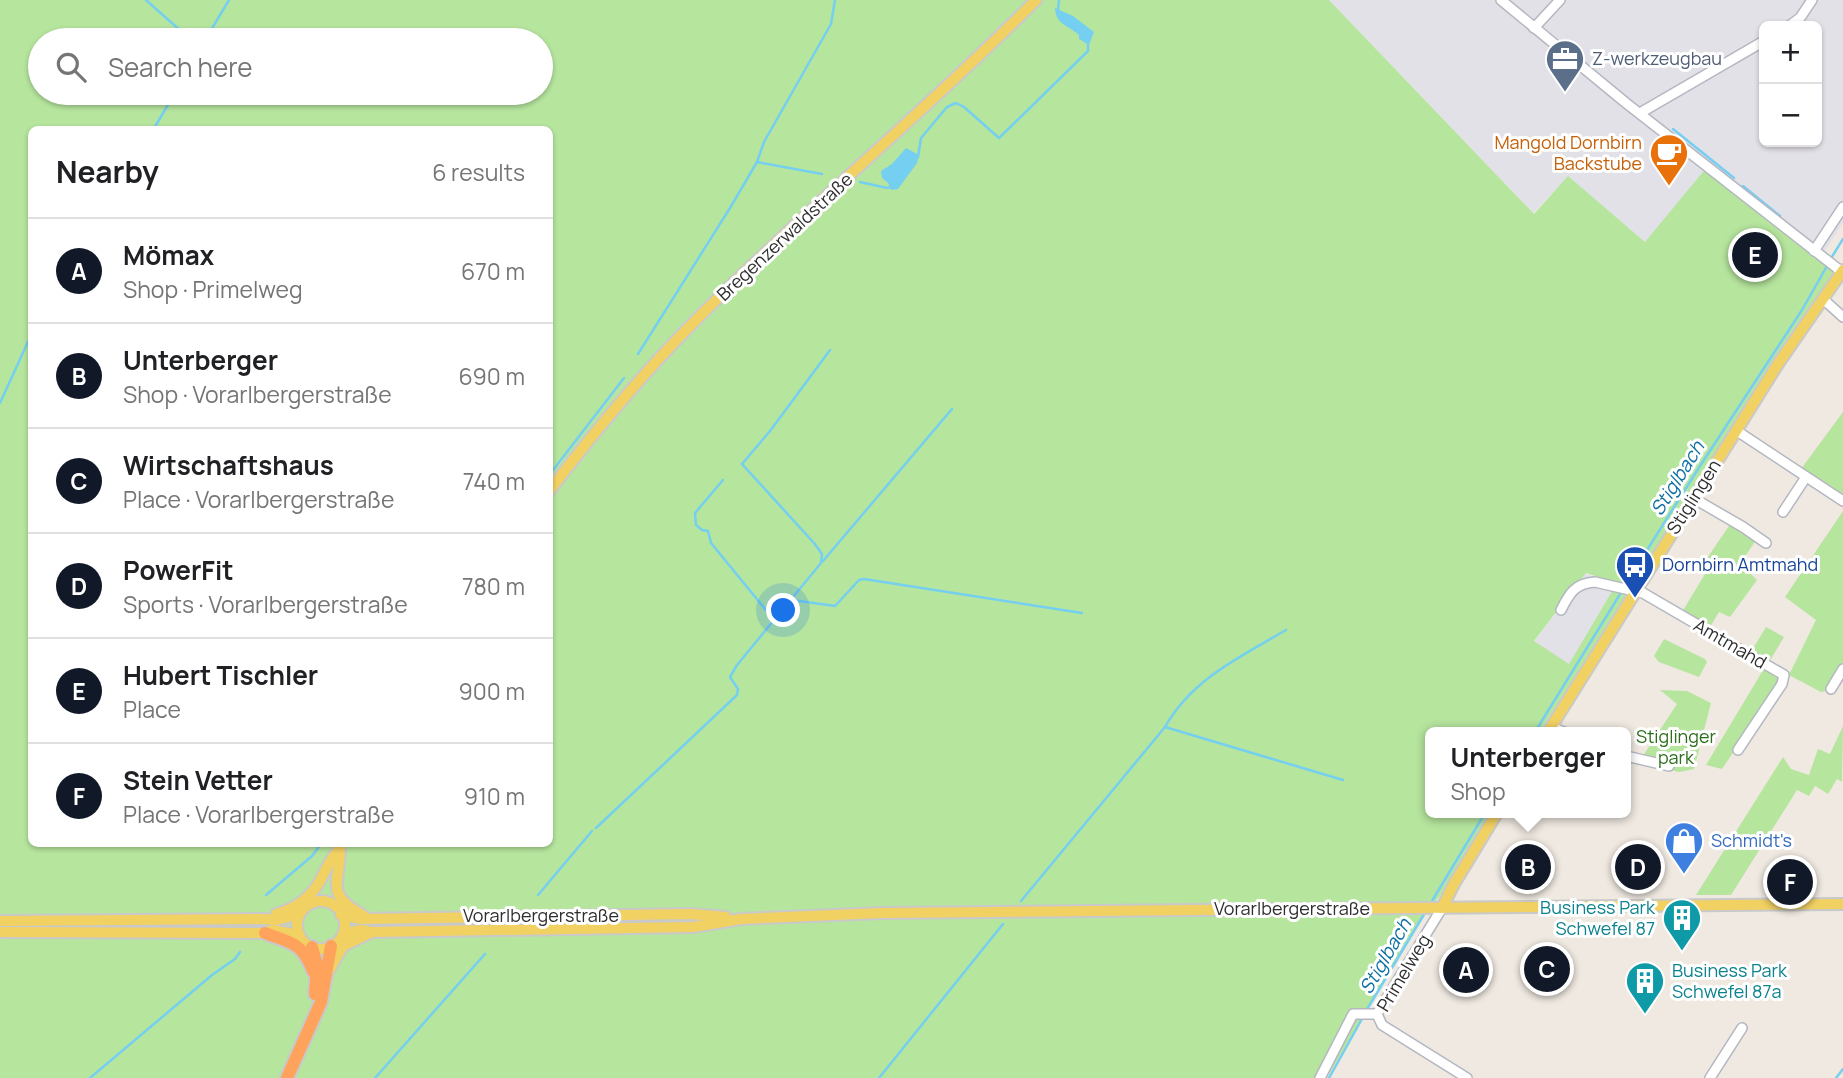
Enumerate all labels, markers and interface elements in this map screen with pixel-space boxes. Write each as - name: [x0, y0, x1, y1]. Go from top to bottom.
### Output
- map controls: [1759, 21, 1822, 147]
- button: +: [1759, 21, 1822, 84]
- search box: [28, 28, 553, 105]
- office icon: Z-werkzeugbau: [1544, 38, 1586, 93]
- place label: Z-werkzeugbau: [1592, 46, 1722, 70]
- icon: search: [52, 48, 90, 86]
- text: Search here: [108, 49, 253, 85]
- button: −: [1759, 84, 1822, 147]
- place label: Mangold Dornbirn Backstube: [1494, 130, 1642, 175]
- cafe icon: Mangold Dornbirn Backstube: [1648, 132, 1690, 187]
- text: Nearby: [56, 151, 159, 192]
- text: 6 results: [432, 156, 525, 188]
- street label: Bregenzerwaldstraße: [711, 167, 857, 306]
- pin: E: [1732, 229, 1778, 281]
- text: Mömax: [123, 237, 214, 273]
- text: A: [71, 255, 87, 287]
- text: 670 m: [461, 255, 525, 287]
- text: Shop · Primelweg: [123, 273, 303, 305]
- text: Unterberger: [123, 342, 278, 378]
- text: B: [72, 360, 86, 392]
- text: 690 m: [459, 360, 525, 392]
- text: Shop · Vorarlbergerstraße: [123, 378, 392, 410]
- water label: Stiglbach: [1644, 435, 1710, 520]
- text: Wirtschaftshaus: [123, 447, 334, 483]
- street label: Stiglingen: [1661, 455, 1726, 538]
- text: C: [71, 465, 88, 497]
- text: 740 m: [463, 465, 525, 497]
- text: Place · Vorarlbergerstraße: [123, 483, 395, 515]
- bus stop icon: Dornbirn Amtmahd: [1614, 544, 1656, 599]
- text: PowerFit: [123, 552, 233, 588]
- place label: Dornbirn Amtmahd: [1662, 552, 1818, 576]
- text: D: [71, 570, 87, 602]
- text: 780 m: [462, 570, 525, 602]
- text: Sports · Vorarlbergerstraße: [123, 588, 408, 620]
- your location: [766, 593, 800, 627]
- street label: Amtmahd: [1690, 613, 1771, 674]
- text: Hubert Tischler: [123, 657, 318, 693]
- text: E: [72, 675, 86, 707]
- text: 900 m: [459, 675, 525, 707]
- text: Place: [123, 693, 181, 725]
- park label: Stiglinger park: [1636, 724, 1716, 769]
- popup: [1425, 727, 1631, 818]
- text: Unterberger: [1450, 739, 1606, 775]
- text: Stein Vetter: [123, 762, 273, 798]
- text: Shop: [1450, 775, 1506, 807]
- text: F: [73, 780, 85, 812]
- text: 910 m: [464, 780, 525, 812]
- text: Place · Vorarlbergerstraße: [123, 798, 395, 830]
- shop icon: Schmidt's: [1663, 820, 1705, 875]
- place label: Schmidt's: [1711, 828, 1792, 852]
- pin: B: [1505, 841, 1551, 893]
- pin: D: [1615, 841, 1661, 893]
- pin: F: [1767, 856, 1813, 908]
- place label: Business Park Schwefel 87: [1540, 895, 1656, 940]
- street label: Vorarlbergerstraße: [1214, 896, 1370, 920]
- building icon: Business Park Schwefel 87: [1661, 897, 1703, 952]
- street label: Vorarlbergerstraße: [463, 903, 619, 927]
- water label: Stiglbach: [1353, 913, 1417, 998]
- street label: Primelweg: [1371, 929, 1436, 1016]
- pin: C: [1524, 943, 1570, 995]
- pin: A: [1443, 944, 1489, 996]
- place label: Business Park Schwefel 87a: [1672, 958, 1788, 1003]
- building icon: Business Park Schwefel 87a: [1624, 960, 1666, 1015]

